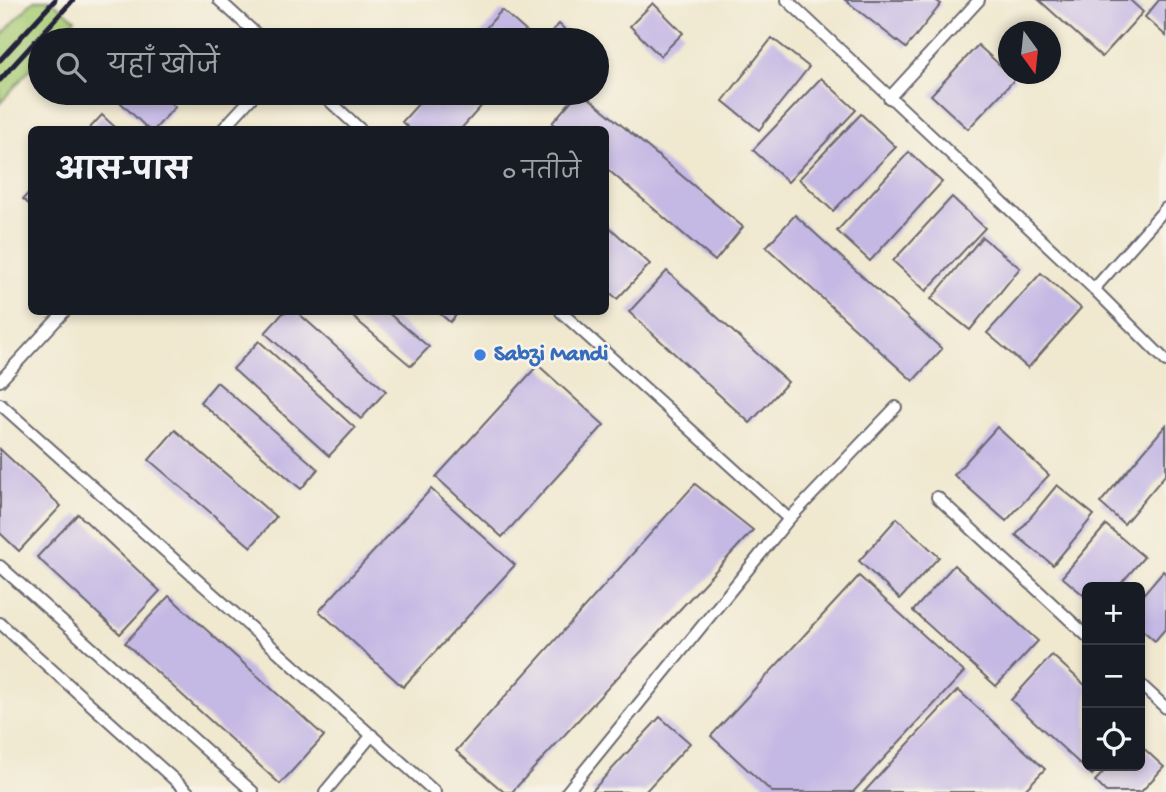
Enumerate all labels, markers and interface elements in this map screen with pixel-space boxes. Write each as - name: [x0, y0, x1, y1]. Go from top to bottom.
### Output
- north arrow: [998, 21, 1061, 84]
- search box: [28, 28, 609, 105]
- icon: search: [52, 48, 90, 86]
- text: यहाँ खोजें: [108, 53, 219, 84]
- text: आस-पास: [56, 156, 190, 191]
- text: 0 नतीजे: [503, 160, 581, 187]
- place label: Sabzi Mandi: [494, 342, 608, 369]
- marker: Sabzi Mandi: [472, 347, 488, 363]
- map controls: [1082, 582, 1145, 771]
- button: +: [1082, 582, 1145, 645]
- button: −: [1082, 645, 1145, 708]
- button: locate: [1082, 708, 1145, 771]

